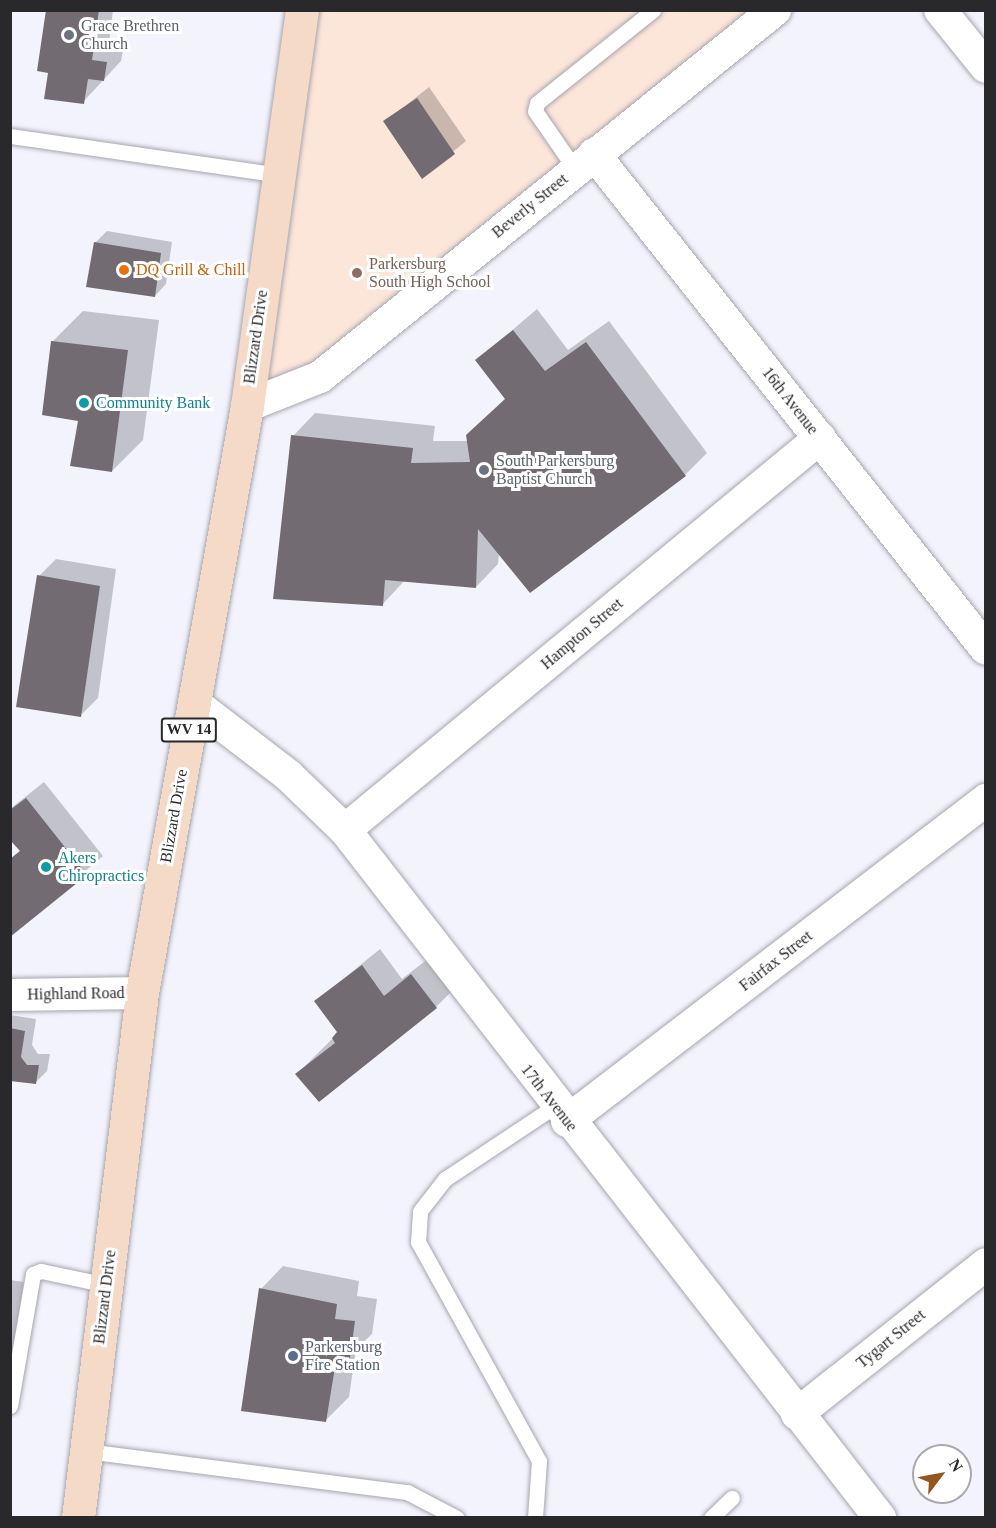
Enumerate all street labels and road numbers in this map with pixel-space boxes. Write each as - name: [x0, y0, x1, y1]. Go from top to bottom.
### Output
- street label: Beverly Street: [488, 170, 572, 242]
- street label: Blizzard Drive: [240, 289, 272, 385]
- street label: 16th Avenue: [757, 363, 823, 439]
- street label: Hampton Street: [537, 594, 627, 674]
- road number: WV 14: [160, 718, 218, 742]
- street label: Blizzard Drive: [156, 768, 192, 864]
- street label: Fairfax Street: [736, 926, 816, 996]
- street label: Highland Road: [27, 984, 125, 1004]
- street label: 17th Avenue: [516, 1060, 582, 1136]
- street label: Blizzard Drive: [90, 1249, 120, 1345]
- street label: Tygart Street: [853, 1305, 929, 1373]

